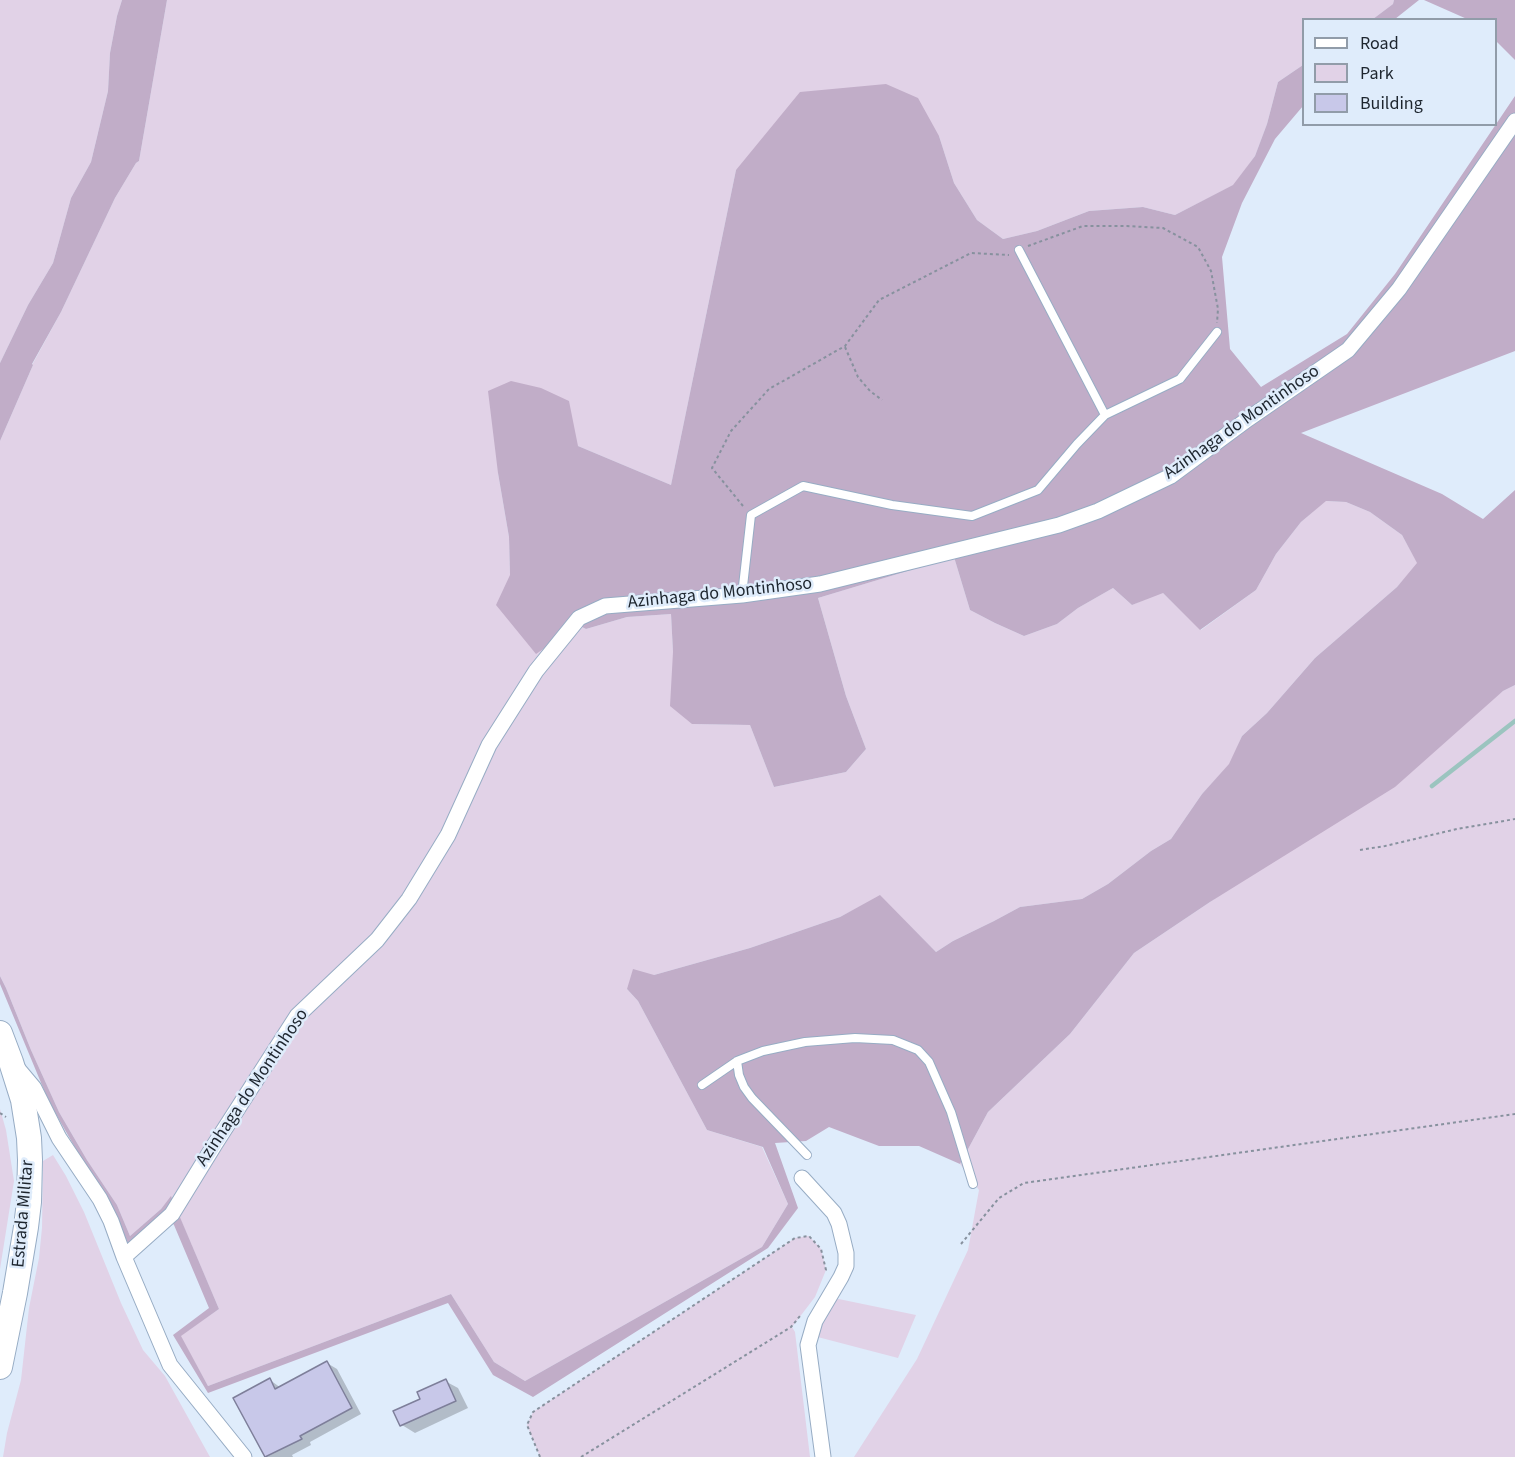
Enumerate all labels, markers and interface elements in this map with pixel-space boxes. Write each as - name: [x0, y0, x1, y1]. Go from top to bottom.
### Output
- legend: [1302, 18, 1497, 126]
- text: Road: [1360, 31, 1399, 56]
- text: Park: [1360, 61, 1394, 86]
- text: Building: [1360, 91, 1423, 116]
- street label: Azinhaga do Montinhoso: [1160, 361, 1324, 485]
- street label: Azinhaga do Montinhoso: [627, 574, 813, 614]
- street label: Azinhaga do Montinhoso: [192, 1005, 314, 1171]
- street label: Estrada Militar: [9, 1159, 39, 1269]

